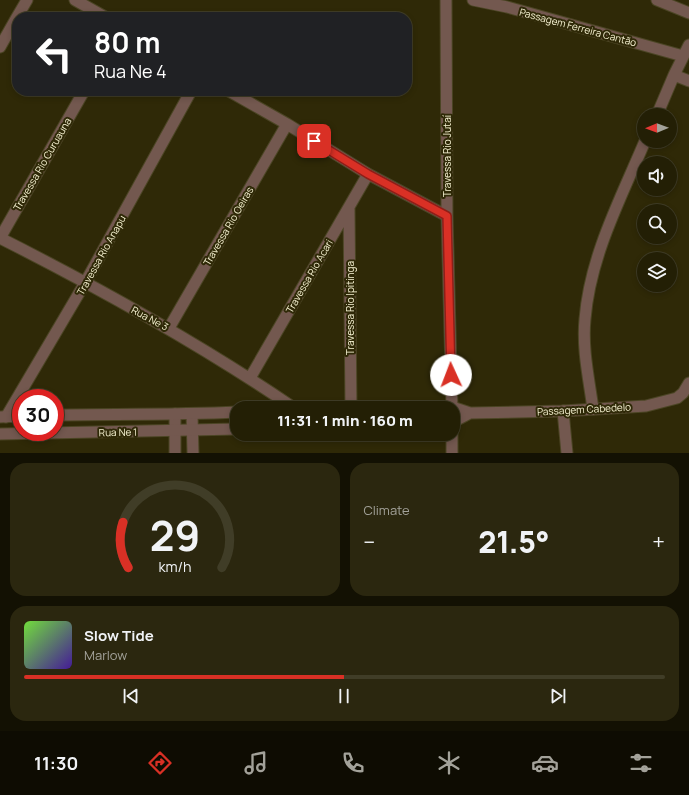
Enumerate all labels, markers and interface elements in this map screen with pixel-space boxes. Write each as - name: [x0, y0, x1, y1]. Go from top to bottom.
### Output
- street label: Passagem Ferreira Cantão: [518, 5, 638, 49]
- text: 80 m: [94, 23, 160, 61]
- icon: left: [28, 28, 80, 80]
- text: Rua Ne 4: [94, 59, 167, 83]
- north arrow: [637, 108, 677, 148]
- map controls: [637, 108, 677, 292]
- street label: Travessa Rio Jutaí: [440, 114, 454, 197]
- street label: Travessa Rio Curuauna: [10, 115, 74, 213]
- pin: [297, 124, 331, 158]
- icon: arrive: [303, 130, 325, 152]
- button: sound: [637, 156, 677, 196]
- street label: Travessa Rio Oeiras: [200, 184, 256, 268]
- button: search: [637, 204, 677, 244]
- street label: Travessa Rio Anapu: [73, 213, 129, 297]
- street label: Travessa Rio Acari: [282, 237, 336, 315]
- button: layers: [637, 252, 677, 292]
- street label: Travessa Rio Ipitinga: [343, 261, 357, 355]
- street label: Rua Ne 3: [129, 302, 171, 334]
- position arrow: [430, 354, 472, 396]
- speed limit sign: 30: [12, 389, 64, 441]
- street label: Passagem Cabedelo: [537, 400, 631, 418]
- text: 11:31 · 1 min · 160 m: [277, 410, 413, 431]
- street label: Rua Ne 1: [99, 425, 137, 439]
- text: Climate: [364, 501, 410, 519]
- text: 29: [149, 506, 200, 562]
- text: 21.5°: [478, 521, 550, 562]
- text: −: [364, 527, 375, 557]
- text: +: [652, 527, 665, 557]
- text: km/h: [158, 556, 191, 575]
- text: Slow Tide: [84, 625, 154, 646]
- text: Marlow: [84, 646, 127, 664]
- icon: previous: [120, 685, 142, 707]
- icon: pause: [333, 685, 355, 707]
- icon: next: [547, 685, 569, 707]
- icon: directions: [146, 749, 174, 777]
- icon: music: [242, 749, 270, 777]
- icon: phone: [339, 749, 367, 777]
- icon: climate: [435, 749, 463, 777]
- icon: car: [531, 749, 559, 777]
- icon: filters: [627, 749, 655, 777]
- text: 11:30: [34, 751, 78, 775]

